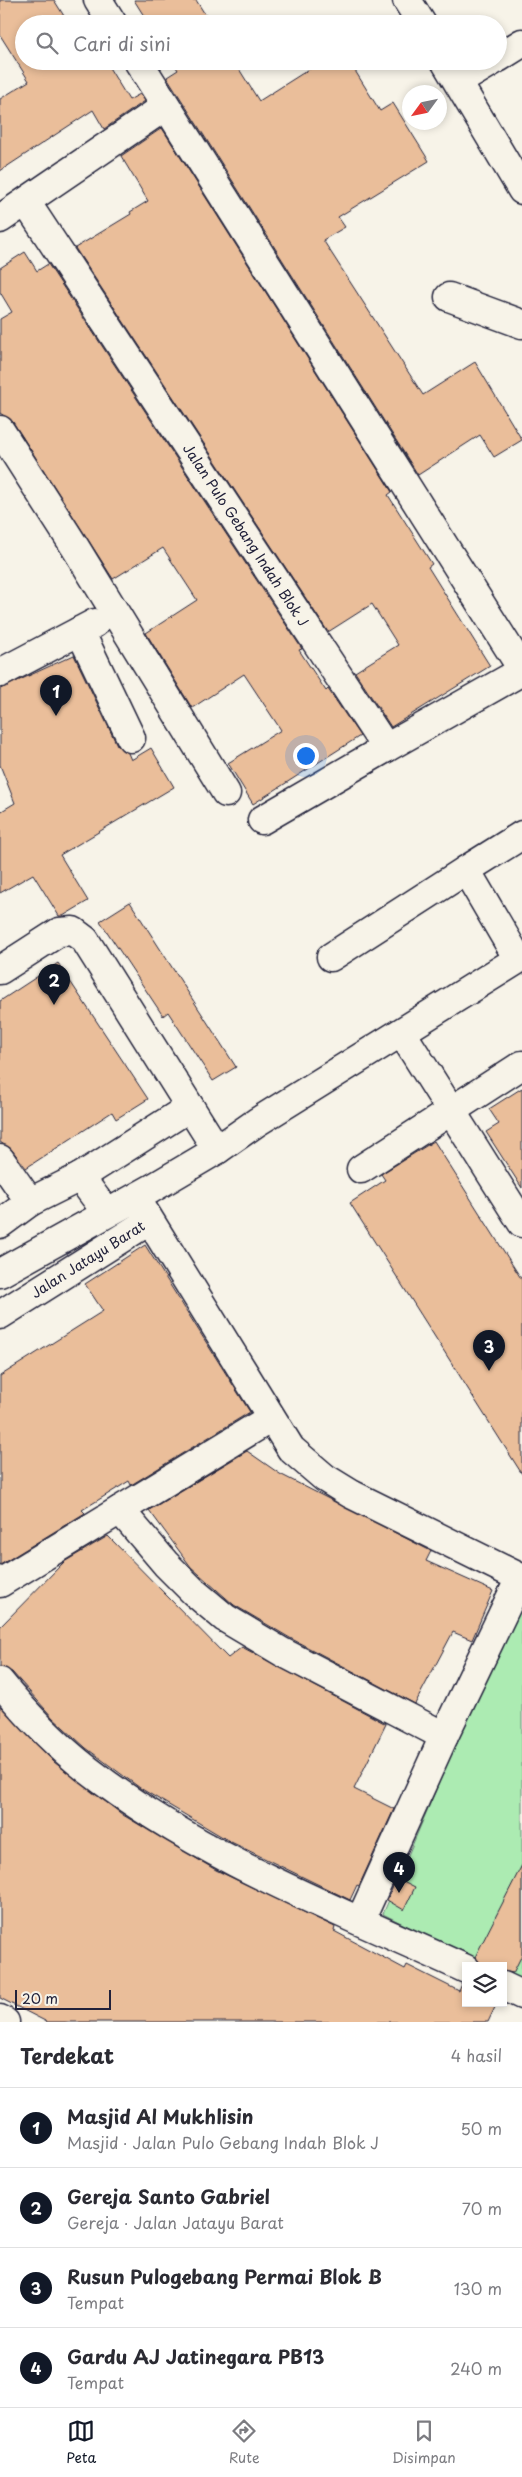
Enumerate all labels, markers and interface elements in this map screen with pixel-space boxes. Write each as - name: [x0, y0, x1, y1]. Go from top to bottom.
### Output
- search box: [15, 15, 507, 70]
- icon: search: [33, 29, 61, 57]
- text: Cari di sini: [73, 29, 171, 57]
- north arrow: [402, 85, 447, 130]
- street label: Jalan Pulo Gebang Indah Blok J: [178, 439, 314, 630]
- pin: 1: [40, 675, 72, 716]
- your location: [293, 743, 319, 769]
- pin: 2: [38, 964, 70, 1005]
- street label: Jalan Jatayu Barat: [27, 1215, 149, 1303]
- pin: 3: [473, 1330, 505, 1371]
- pin: 4: [383, 1852, 415, 1893]
- map controls: [462, 1962, 507, 2007]
- button: layers: [462, 1962, 507, 2007]
- scale bar: [15, 1987, 111, 2010]
- text: 20 m: [22, 1988, 58, 2009]
- text: Terdekat: [20, 2039, 114, 2071]
- text: 4 hasil: [451, 2043, 502, 2067]
- text: Masjid Al Mukhlisin: [67, 2102, 254, 2130]
- text: 1: [32, 2116, 40, 2140]
- text: 50 m: [461, 2116, 502, 2140]
- text: Masjid · Jalan Pulo Gebang Indah Blok J: [67, 2130, 379, 2154]
- text: Gereja Santo Gabriel: [67, 2182, 270, 2210]
- text: 2: [30, 2196, 42, 2220]
- text: 70 m: [462, 2196, 502, 2220]
- text: Gereja · Jalan Jatayu Barat: [67, 2210, 284, 2234]
- text: Rusun Pulogebang Permai Blok B: [67, 2262, 382, 2290]
- text: 3: [31, 2276, 41, 2300]
- text: 130 m: [454, 2276, 502, 2300]
- text: Tempat: [67, 2290, 124, 2314]
- text: Gardu AJ Jatinegara PB13: [67, 2342, 324, 2370]
- text: 4: [31, 2356, 41, 2380]
- text: 240 m: [450, 2356, 502, 2380]
- text: Tempat: [67, 2370, 124, 2394]
- tab: Peta: [66, 2417, 96, 2468]
- tab: Rute: [229, 2417, 260, 2468]
- tab: Disimpan: [392, 2417, 456, 2468]

